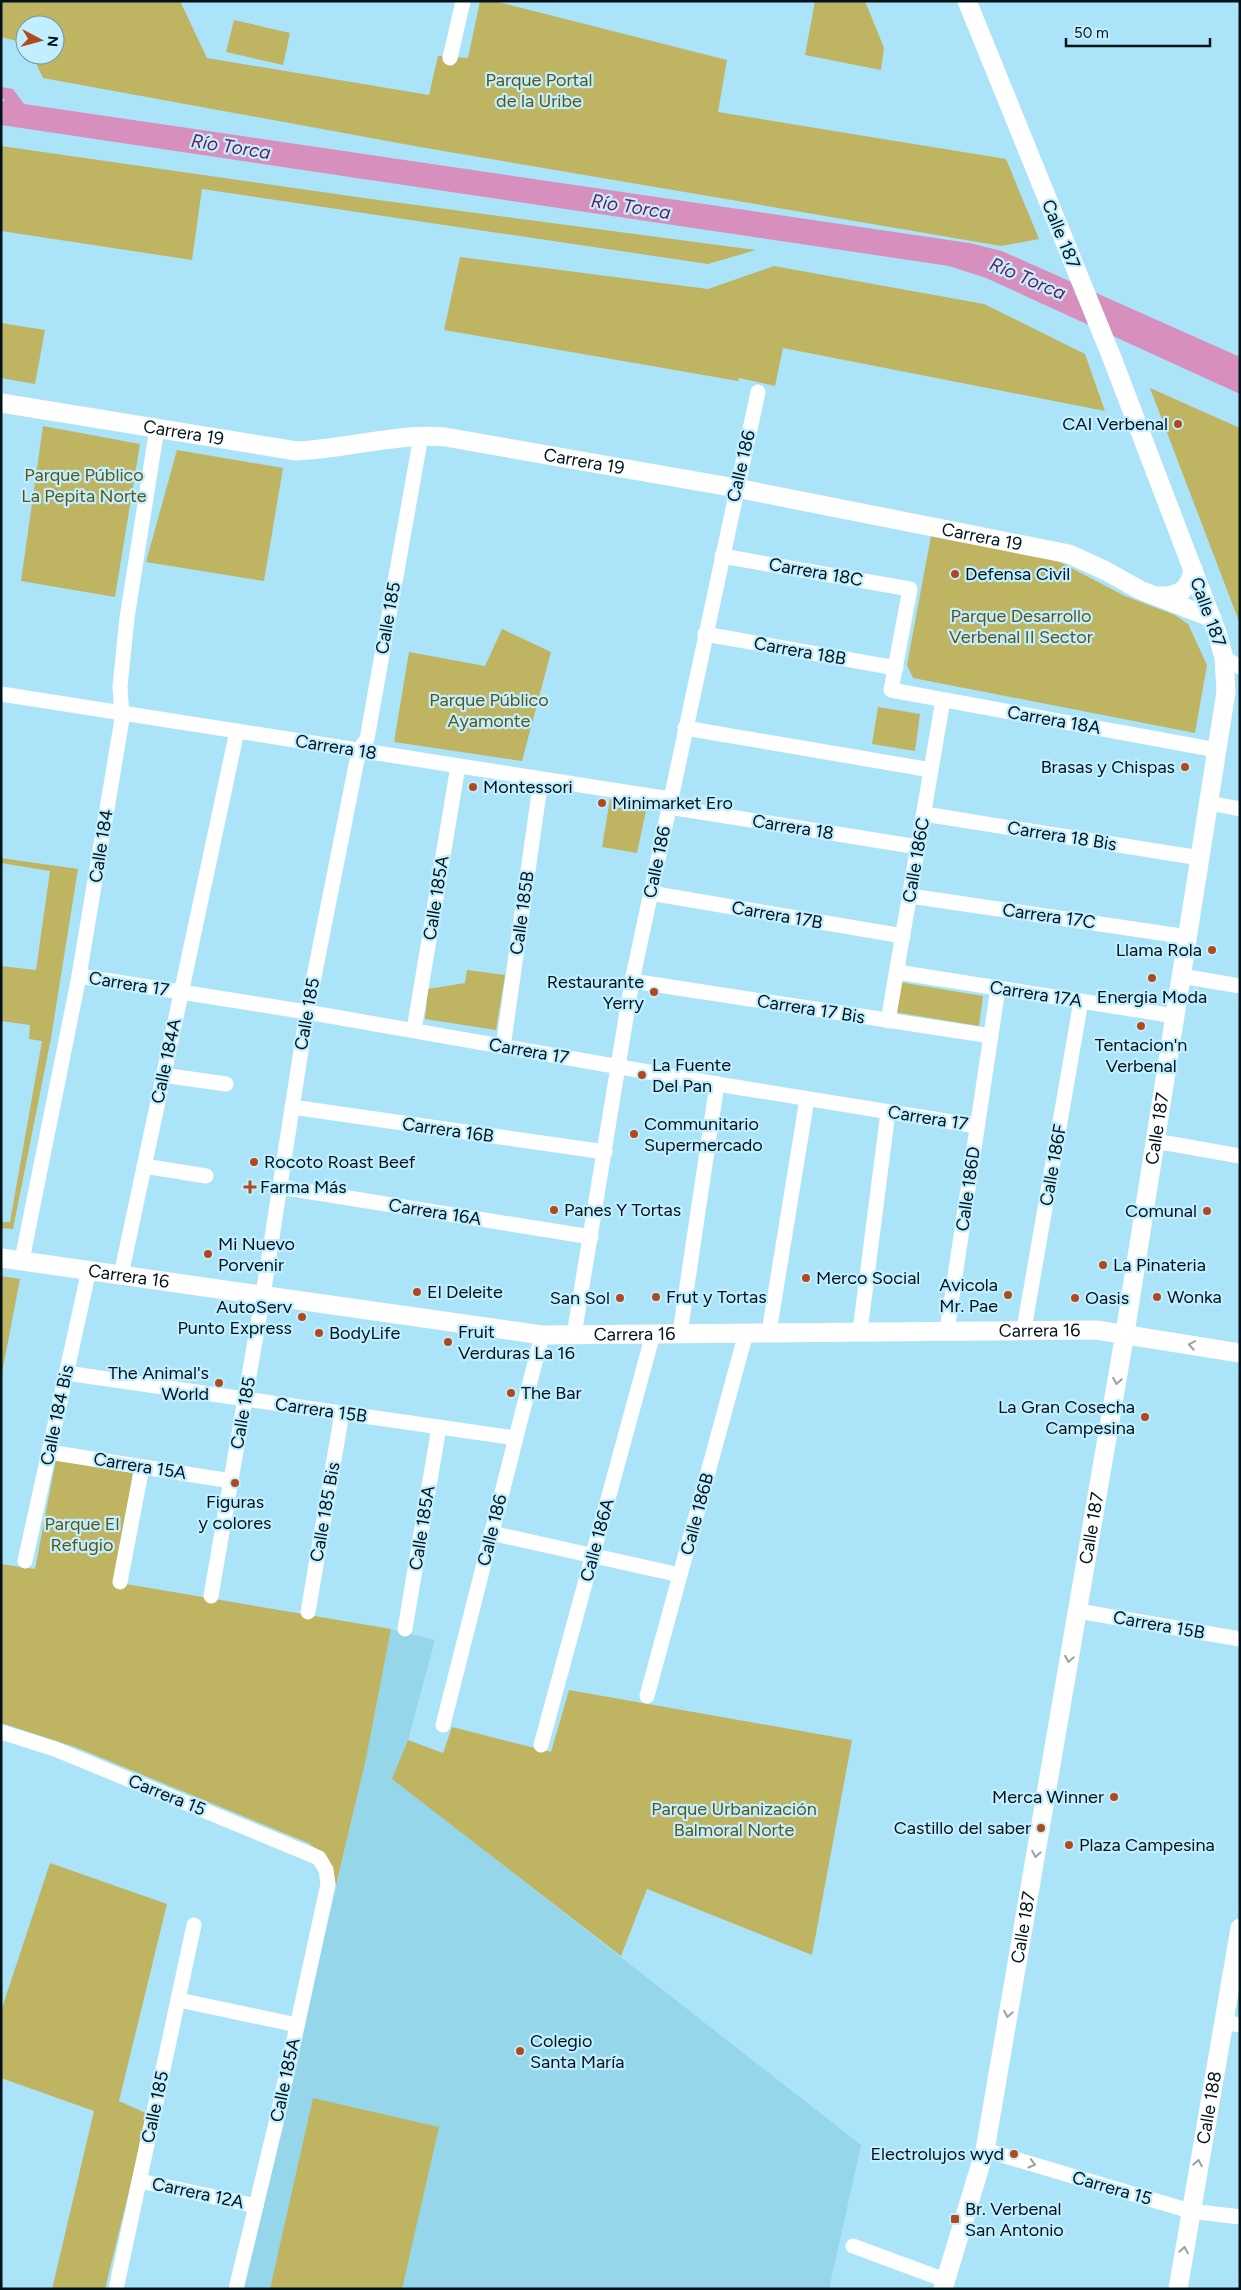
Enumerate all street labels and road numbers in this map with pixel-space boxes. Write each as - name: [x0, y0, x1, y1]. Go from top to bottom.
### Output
- street label: Calle 187: [1037, 196, 1085, 272]
- street label: Carrera 19: [142, 415, 226, 450]
- street label: Calle 186: [722, 428, 760, 504]
- street label: Carrera 19: [542, 444, 626, 479]
- street label: Carrera 19: [940, 518, 1024, 555]
- street label: Carrera 18C: [767, 553, 865, 591]
- street label: Calle 187: [1185, 574, 1231, 650]
- street label: Calle 185: [371, 580, 405, 656]
- street label: Carrera 18B: [752, 632, 848, 670]
- street label: Carrera 18A: [1006, 701, 1102, 739]
- street label: Carrera 18: [294, 730, 378, 764]
- street label: Calle 184: [84, 808, 118, 884]
- street label: Carrera 18: [751, 810, 835, 844]
- street label: Calle 186C: [898, 816, 934, 904]
- street label: Carrera 18 Bis: [1006, 817, 1118, 855]
- street label: Calle 186: [639, 824, 675, 900]
- street label: Calle 185A: [418, 854, 454, 942]
- street label: Calle 185B: [505, 870, 539, 956]
- street label: Carrera 17B: [730, 896, 824, 934]
- street label: Carrera 17C: [1001, 899, 1097, 933]
- street label: Carrera 17: [87, 967, 171, 1001]
- street label: Calle 185: [290, 976, 324, 1052]
- street label: Carrera 17A: [988, 976, 1084, 1012]
- street label: Carrera 17 Bis: [755, 990, 867, 1028]
- street label: Calle 184A: [146, 1017, 186, 1105]
- street label: Carrera 17: [487, 1033, 571, 1069]
- street label: Calle 187: [1141, 1091, 1174, 1166]
- street label: Carrera 17: [886, 1101, 970, 1135]
- street label: Carrera 16B: [401, 1113, 495, 1147]
- street label: Calle 186F: [1035, 1122, 1071, 1208]
- street label: Calle 186D: [951, 1145, 985, 1233]
- street label: Carrera 16A: [387, 1194, 483, 1230]
- street label: Carrera 16: [87, 1260, 171, 1293]
- street label: Carrera 16: [999, 1319, 1080, 1342]
- street label: Carrera 16: [594, 1323, 675, 1346]
- street label: Calle 184 Bis: [36, 1363, 78, 1467]
- street label: Calle 185: [226, 1375, 260, 1451]
- street label: Carrera 15B: [274, 1393, 368, 1427]
- street label: Carrera 15A: [92, 1448, 188, 1484]
- street label: Calle 185 Bis: [305, 1460, 345, 1564]
- street label: Calle 186B: [676, 1471, 718, 1557]
- street label: Calle 185A: [404, 1484, 440, 1572]
- street label: Calle 187: [1075, 1490, 1109, 1566]
- street label: Calle 186: [472, 1492, 512, 1568]
- street label: Calle 186A: [575, 1496, 619, 1584]
- street label: Carrera 15B: [1111, 1606, 1207, 1644]
- street label: Carrera 15: [125, 1770, 209, 1820]
- street label: Calle 187: [1006, 1890, 1040, 1965]
- street label: Calle 185A: [265, 2036, 305, 2124]
- street label: Calle 185: [137, 2069, 173, 2145]
- street label: Calle 188: [1192, 2069, 1226, 2146]
- street label: Carrera 15: [1070, 2166, 1154, 2210]
- street label: Carrera 12A: [150, 2173, 246, 2213]

